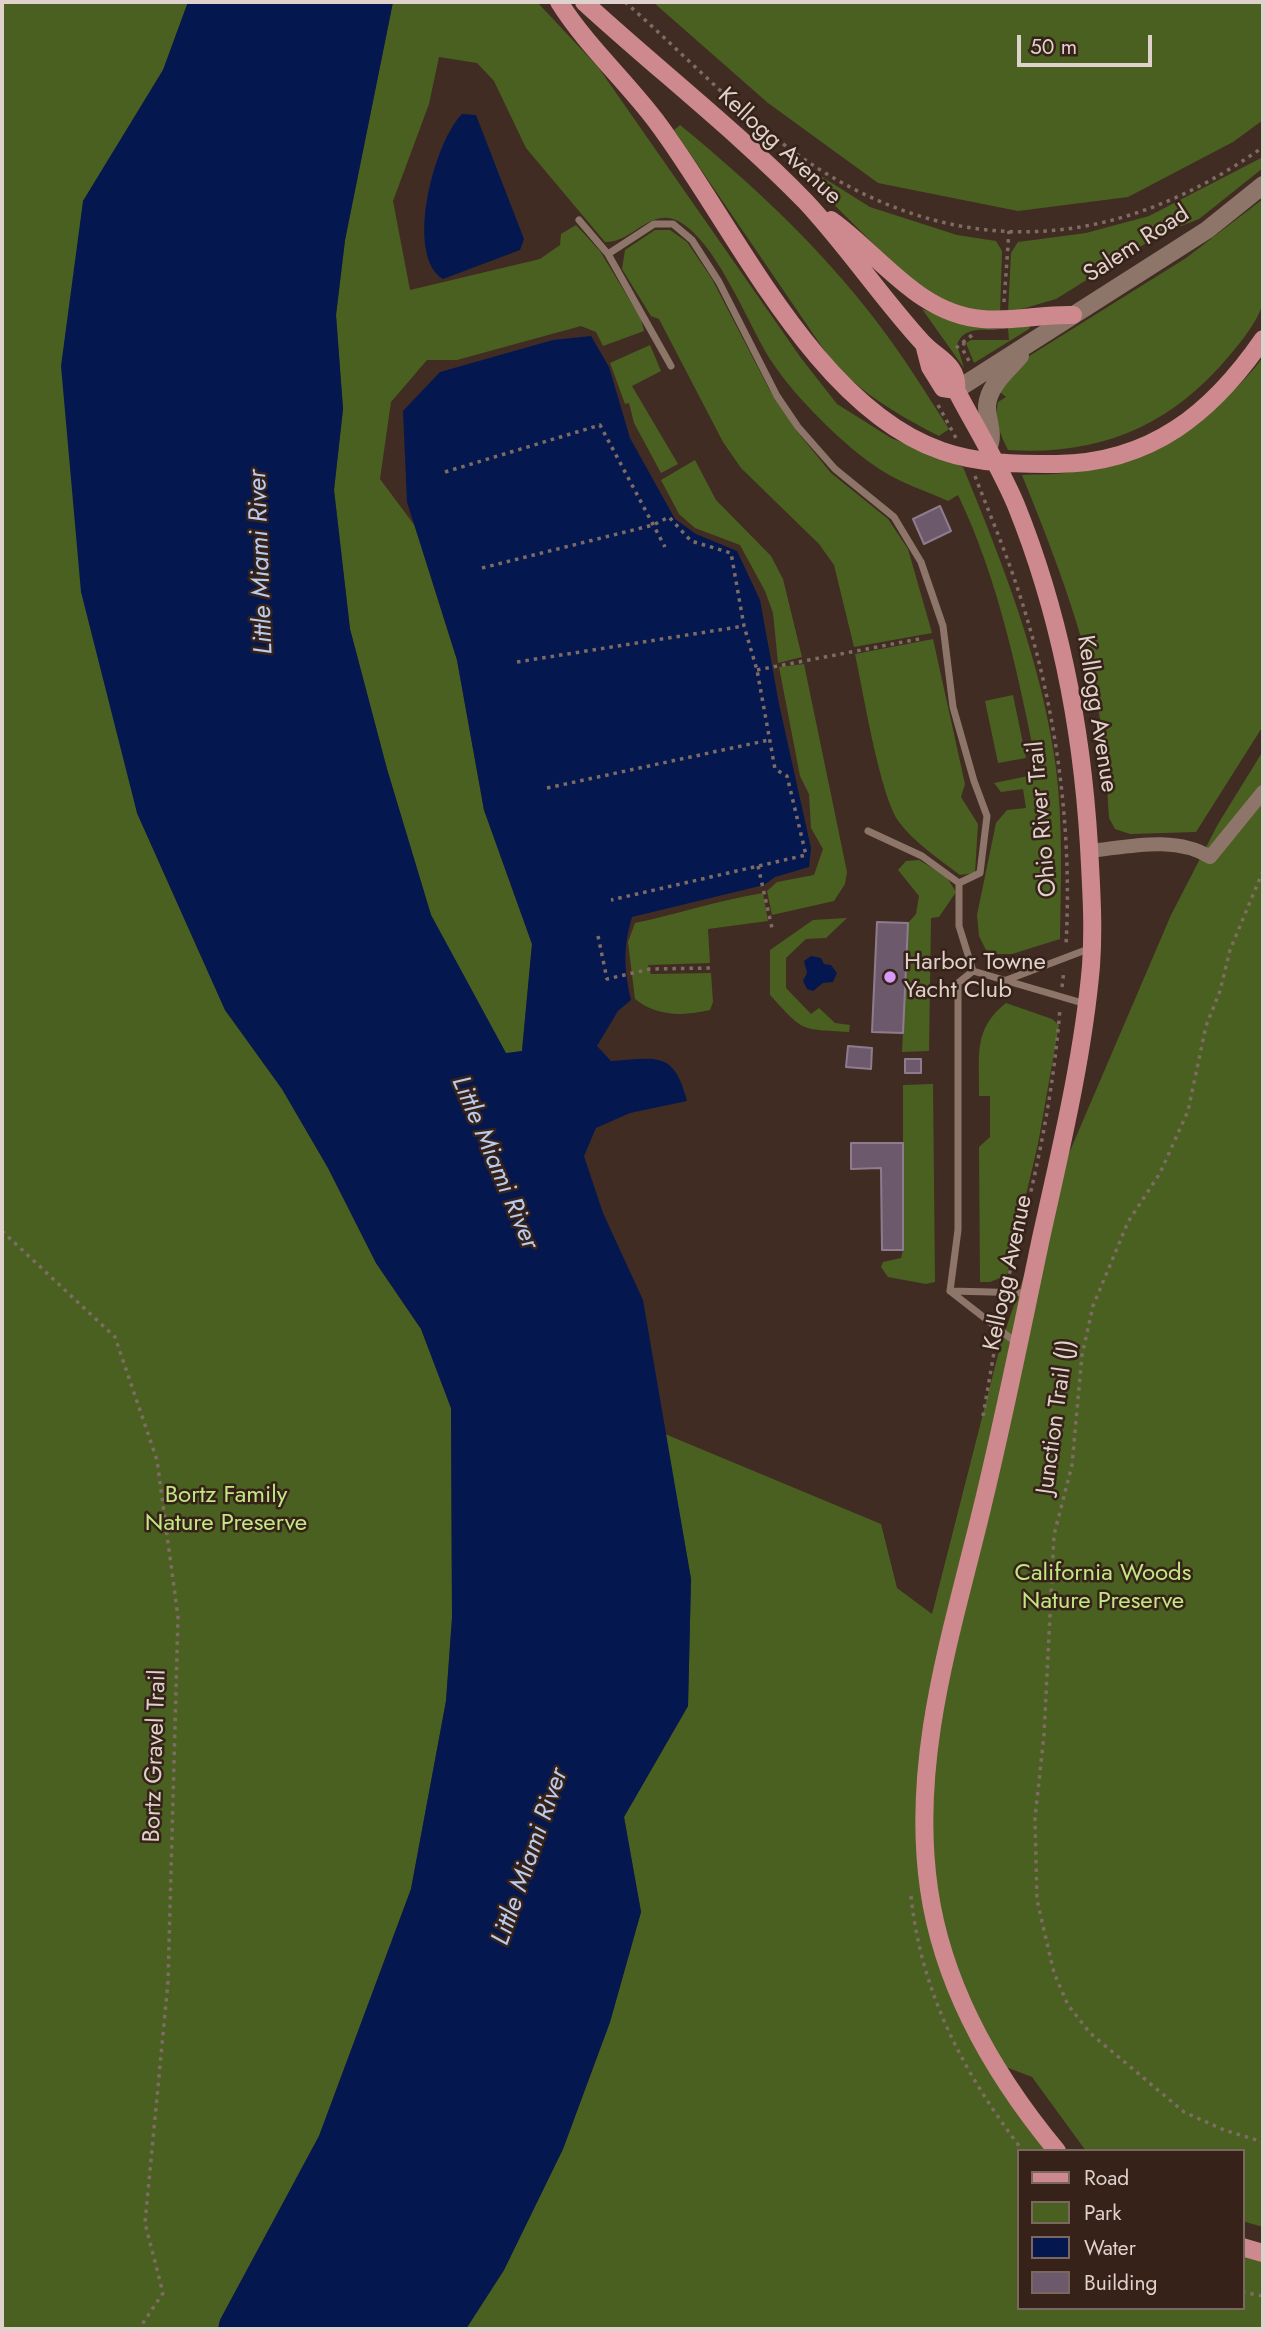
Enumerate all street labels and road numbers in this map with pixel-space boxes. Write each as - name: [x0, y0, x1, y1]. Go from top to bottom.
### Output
- street label: Kellogg Avenue: [711, 82, 847, 212]
- street label: Salem Road: [1079, 200, 1195, 290]
- street label: Kellogg Avenue: [1069, 633, 1123, 795]
- street label: Ohio River Trail: [1022, 740, 1064, 898]
- street label: Kellogg Avenue: [978, 1192, 1040, 1354]
- street label: Junction Trail (J): [1032, 1338, 1082, 1496]
- street label: Bortz Gravel Trail: [139, 1669, 173, 1843]

